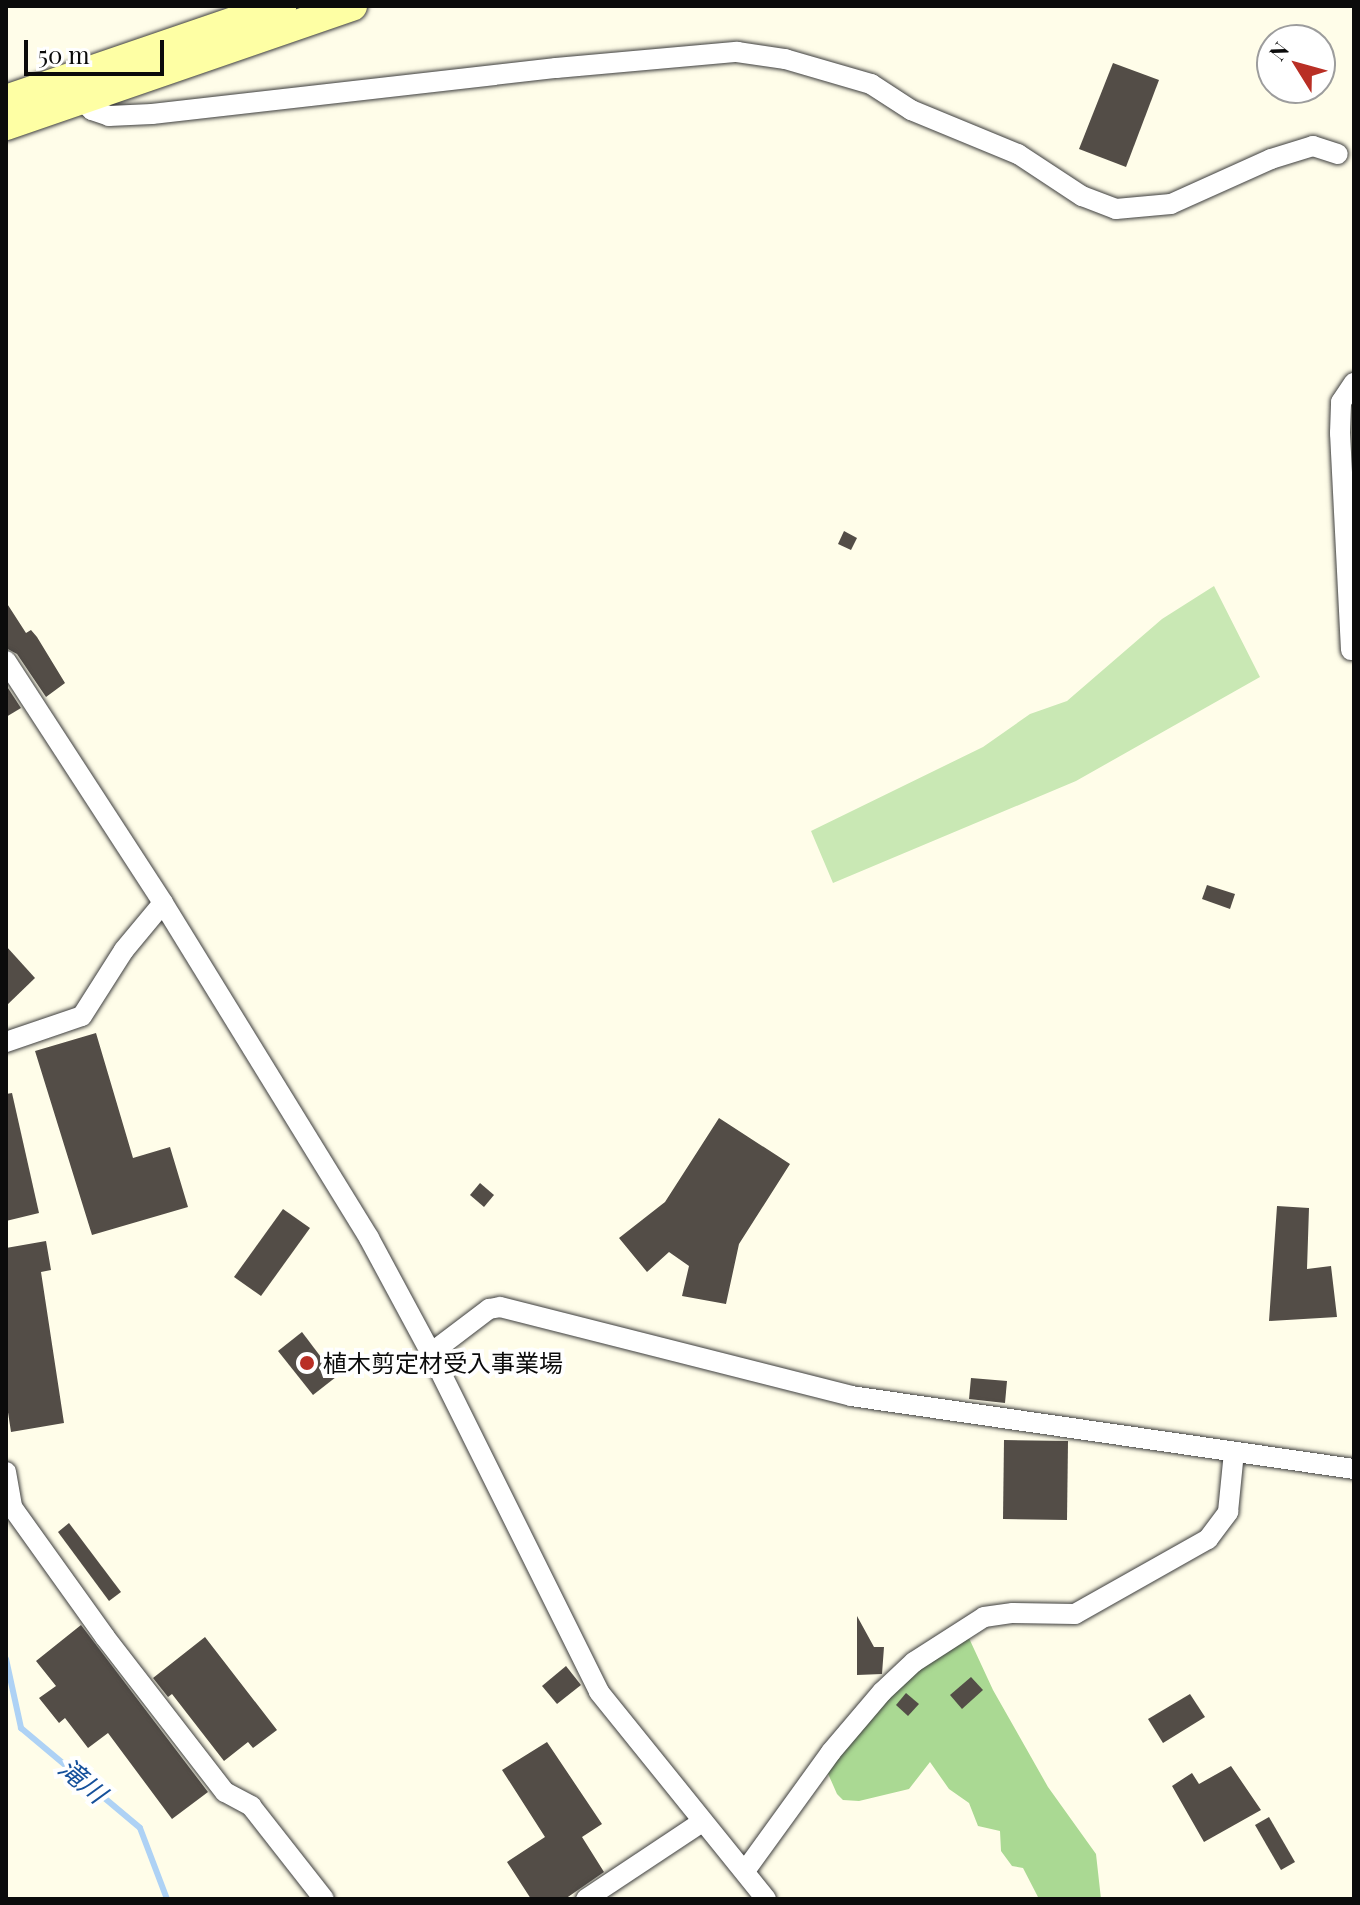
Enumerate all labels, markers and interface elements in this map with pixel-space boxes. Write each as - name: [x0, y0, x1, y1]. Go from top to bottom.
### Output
- scale bar: [28, 24, 168, 74]
- north arrow: [1256, 24, 1336, 104]
- text: N: [1262, 35, 1295, 66]
- text: 50 m: [38, 38, 90, 70]
- place label: 植木剪定材受入事業場: [323, 1349, 563, 1377]
- marker: 植木剪定材受入事業場: [298, 1354, 316, 1372]
- water label: 滝川: [53, 1751, 113, 1809]

